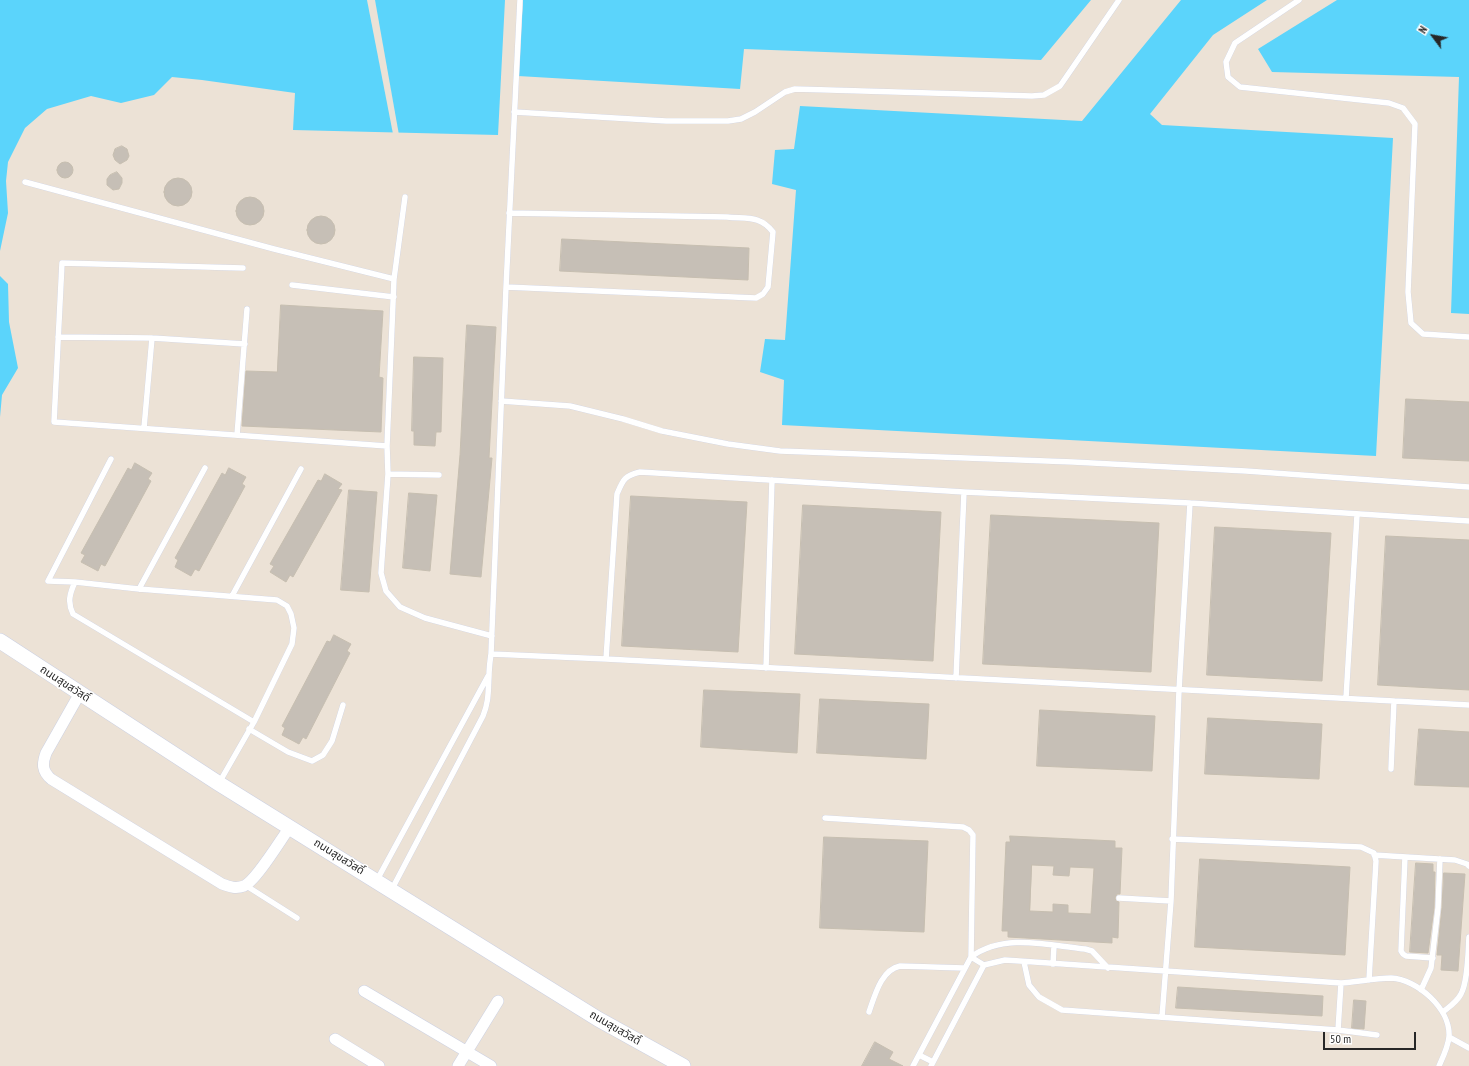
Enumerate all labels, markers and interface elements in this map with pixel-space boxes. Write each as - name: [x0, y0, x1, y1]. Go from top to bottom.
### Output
- north arrow: [1413, 16, 1453, 56]
- text: N: [1415, 23, 1430, 36]
- street label: ถนนสุขสวัสดิ์: [37, 663, 93, 705]
- street label: ถนนสุขสวัสดิ์: [311, 836, 367, 878]
- street label: ถนนสุขสวัสดิ์: [587, 1008, 643, 1048]
- scale bar: [1325, 1024, 1418, 1050]
- text: 50 m: [1330, 1031, 1351, 1046]

